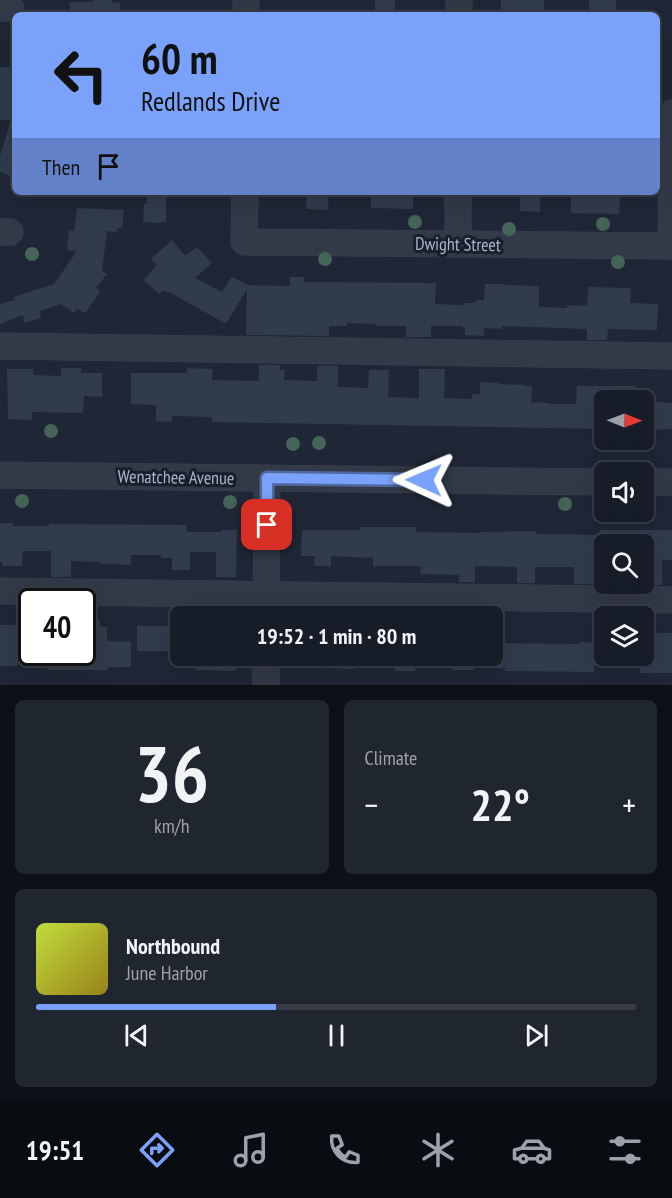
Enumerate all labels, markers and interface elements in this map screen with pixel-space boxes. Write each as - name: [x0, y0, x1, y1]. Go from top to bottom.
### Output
- text: 60 m: [141, 31, 218, 86]
- icon: left: [42, 36, 120, 114]
- text: Redlands Drive: [141, 84, 280, 118]
- icon: arrive: [92, 150, 125, 183]
- text: Then: [42, 153, 80, 181]
- street label: Dwight Street: [415, 232, 501, 256]
- north arrow: [594, 390, 654, 450]
- map controls: [594, 390, 654, 666]
- position arrow: [392, 448, 456, 512]
- button: sound: [594, 462, 654, 522]
- street label: Wenatchee Avenue: [117, 464, 235, 490]
- pin: [241, 499, 292, 550]
- icon: arrive: [250, 508, 283, 541]
- button: search: [594, 534, 654, 594]
- speed limit sign: 40: [18, 588, 96, 666]
- button: layers: [594, 606, 654, 666]
- text: 19:52 · 1 min · 80 m: [257, 622, 416, 650]
- text: 36: [134, 723, 209, 824]
- text: Climate: [365, 745, 417, 771]
- text: 22°: [471, 775, 530, 833]
- text: −: [365, 783, 378, 826]
- text: +: [622, 783, 636, 826]
- text: km/h: [154, 813, 189, 839]
- text: Northbound: [126, 932, 220, 960]
- text: June Harbor: [126, 960, 208, 986]
- icon: previous: [120, 1019, 153, 1052]
- icon: pause: [320, 1019, 353, 1052]
- icon: next: [520, 1019, 553, 1052]
- icon: directions: [136, 1129, 178, 1171]
- icon: music: [230, 1129, 272, 1171]
- icon: phone: [323, 1129, 365, 1171]
- icon: climate: [417, 1129, 459, 1171]
- icon: car: [511, 1129, 553, 1171]
- icon: filters: [604, 1129, 646, 1171]
- text: 19:51: [26, 1133, 84, 1167]

